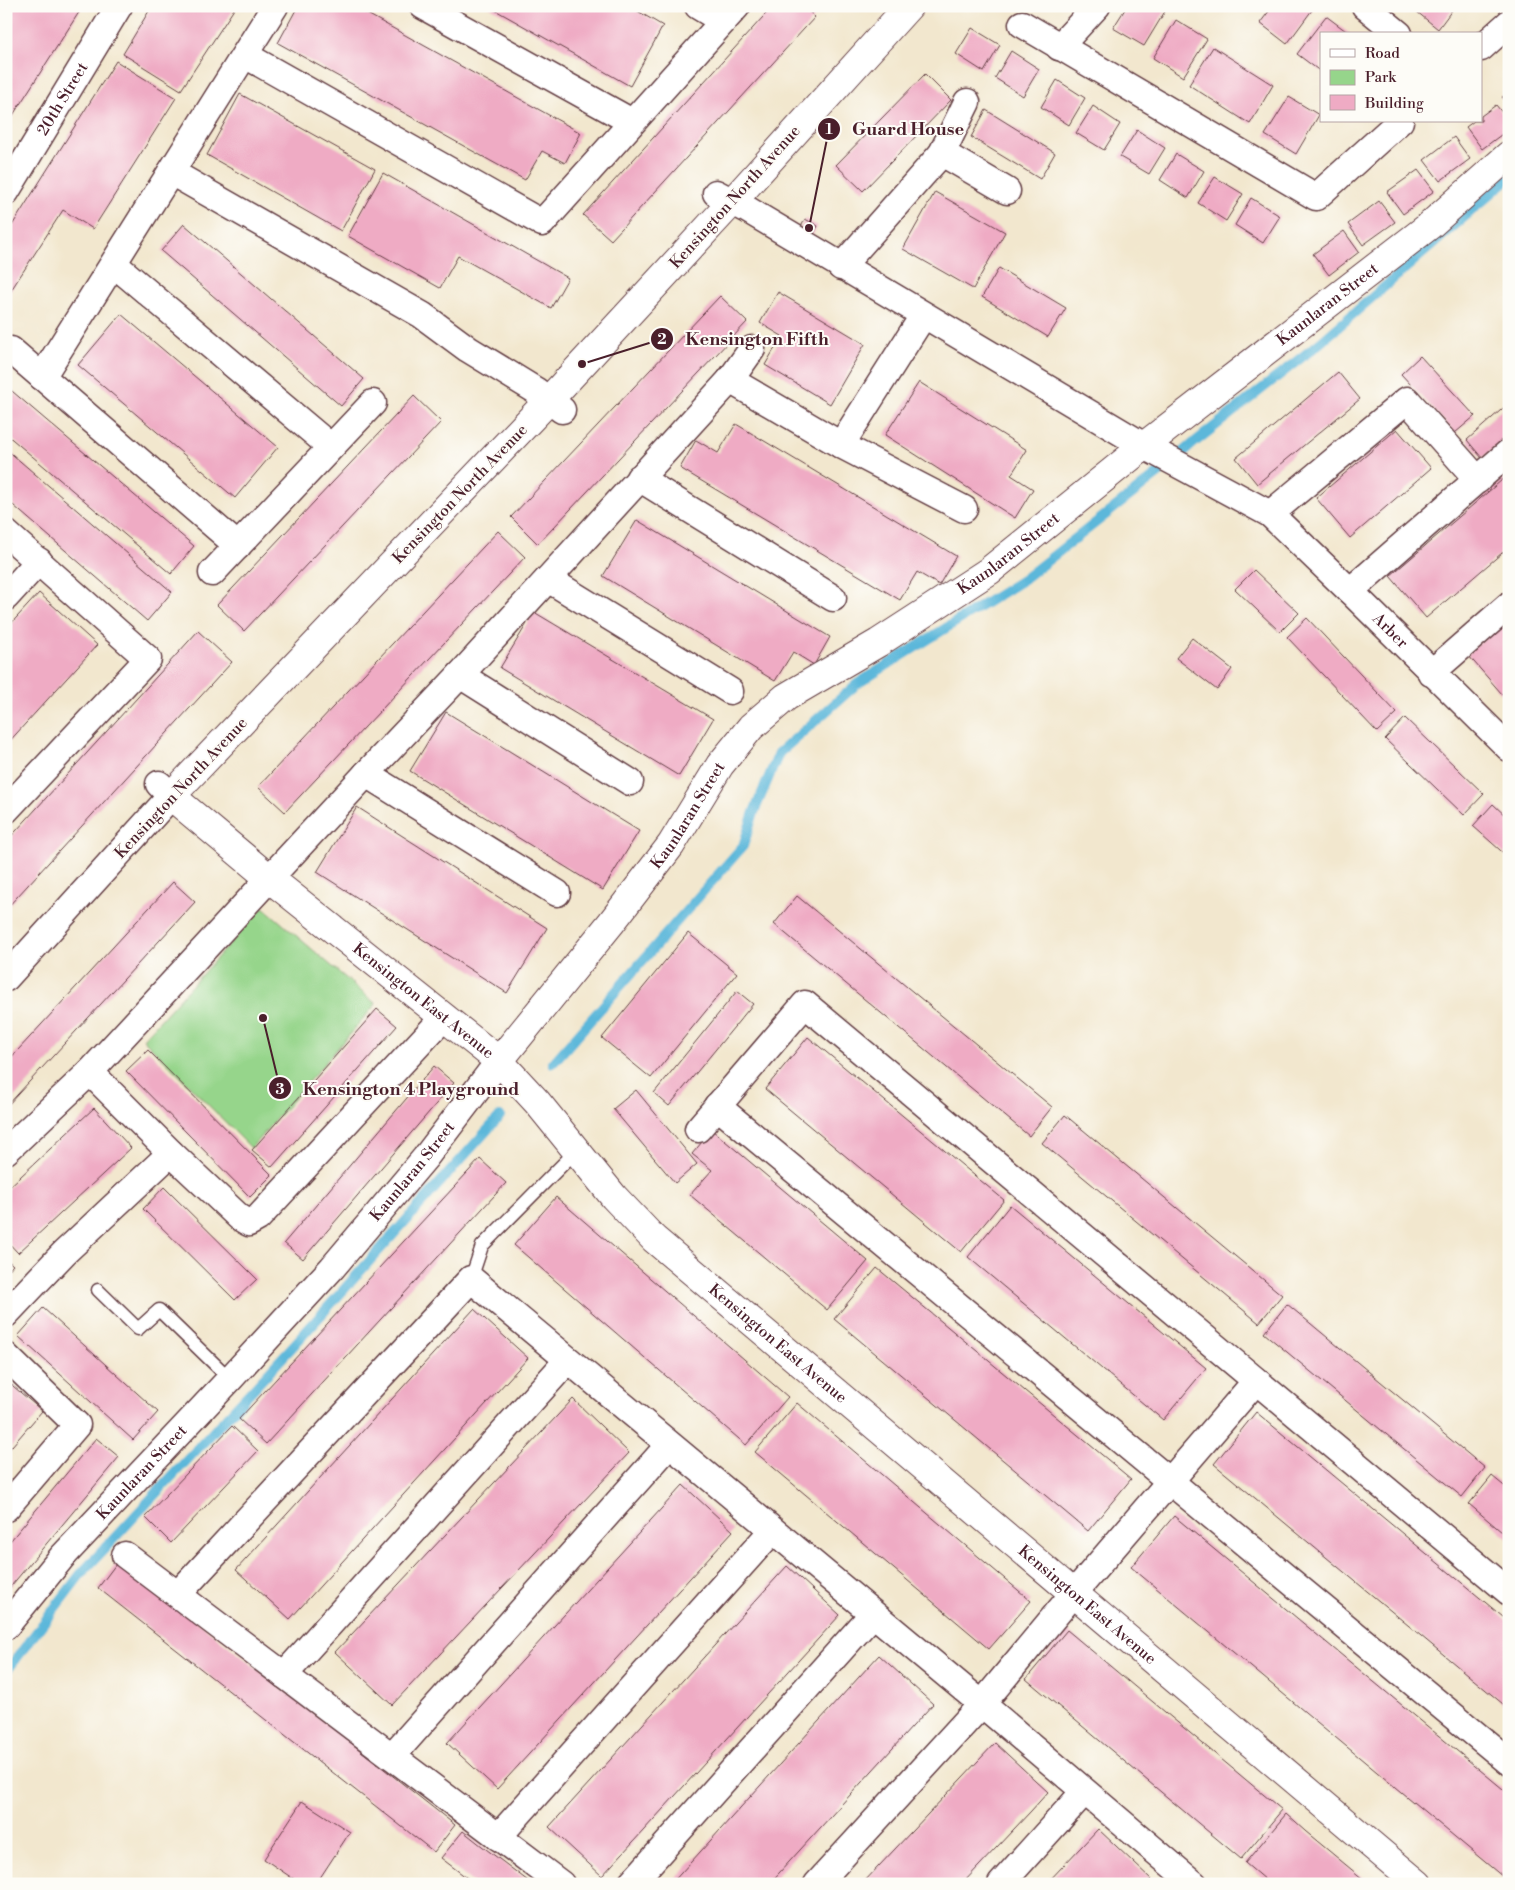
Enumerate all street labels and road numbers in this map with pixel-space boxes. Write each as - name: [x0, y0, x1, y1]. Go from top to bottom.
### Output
- street label: 20th Street: [33, 58, 93, 139]
- street label: Kensington North Avenue: [665, 121, 805, 273]
- street label: Kaunlaran Street: [1273, 259, 1383, 350]
- street label: Kensington North Avenue: [388, 420, 532, 568]
- street label: Kaunlaran Street: [954, 508, 1064, 599]
- street label: Arber: [1368, 608, 1412, 653]
- street label: Kensington North Avenue: [110, 713, 252, 863]
- street label: Kaunlaran Street: [646, 758, 730, 873]
- street label: Kensington East Avenue: [349, 938, 498, 1063]
- street label: Kaunlaran Street: [366, 1117, 459, 1226]
- street label: Kensington East Avenue: [705, 1279, 851, 1407]
- street label: Kaunlaran Street: [92, 1421, 192, 1524]
- street label: Kensington East Avenue: [1014, 1541, 1160, 1669]

